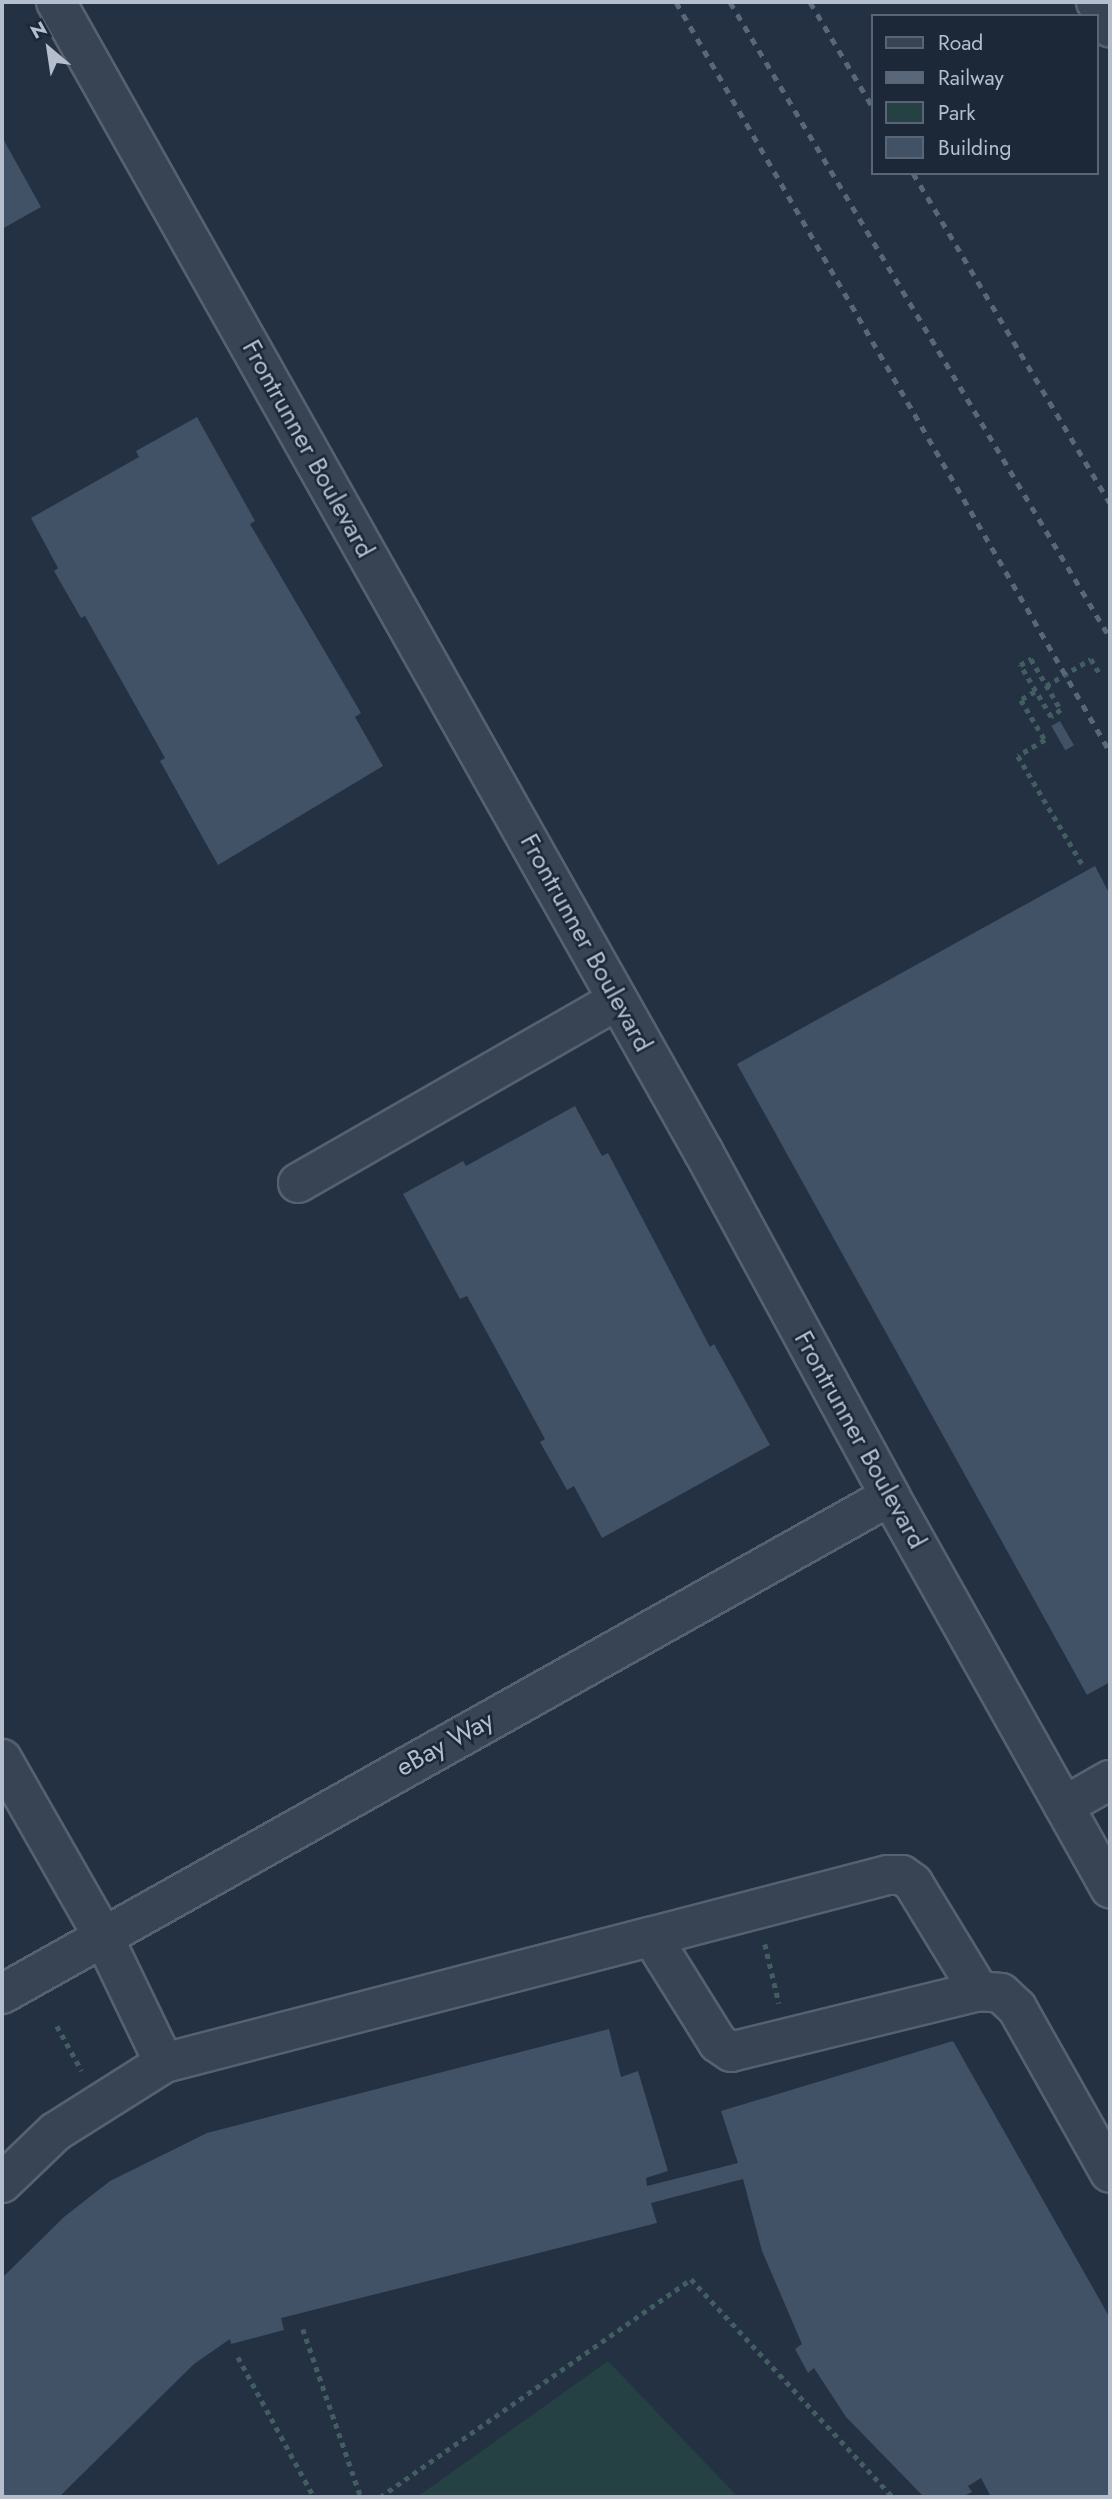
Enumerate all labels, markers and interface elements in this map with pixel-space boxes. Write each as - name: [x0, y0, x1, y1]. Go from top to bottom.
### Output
- north arrow: [14, 14, 84, 84]
- legend: [870, 14, 1098, 175]
- text: N: [25, 15, 52, 46]
- text: Road: [938, 28, 983, 58]
- text: Railway: [938, 63, 1004, 93]
- text: Park: [938, 98, 975, 128]
- text: Building: [938, 133, 1011, 163]
- street label: Frontrunner Boulevard: [235, 335, 381, 563]
- street label: Frontrunner Boulevard: [513, 829, 659, 1057]
- street label: Frontrunner Boulevard: [787, 1326, 933, 1554]
- street label: eBay Way: [391, 1705, 499, 1783]

